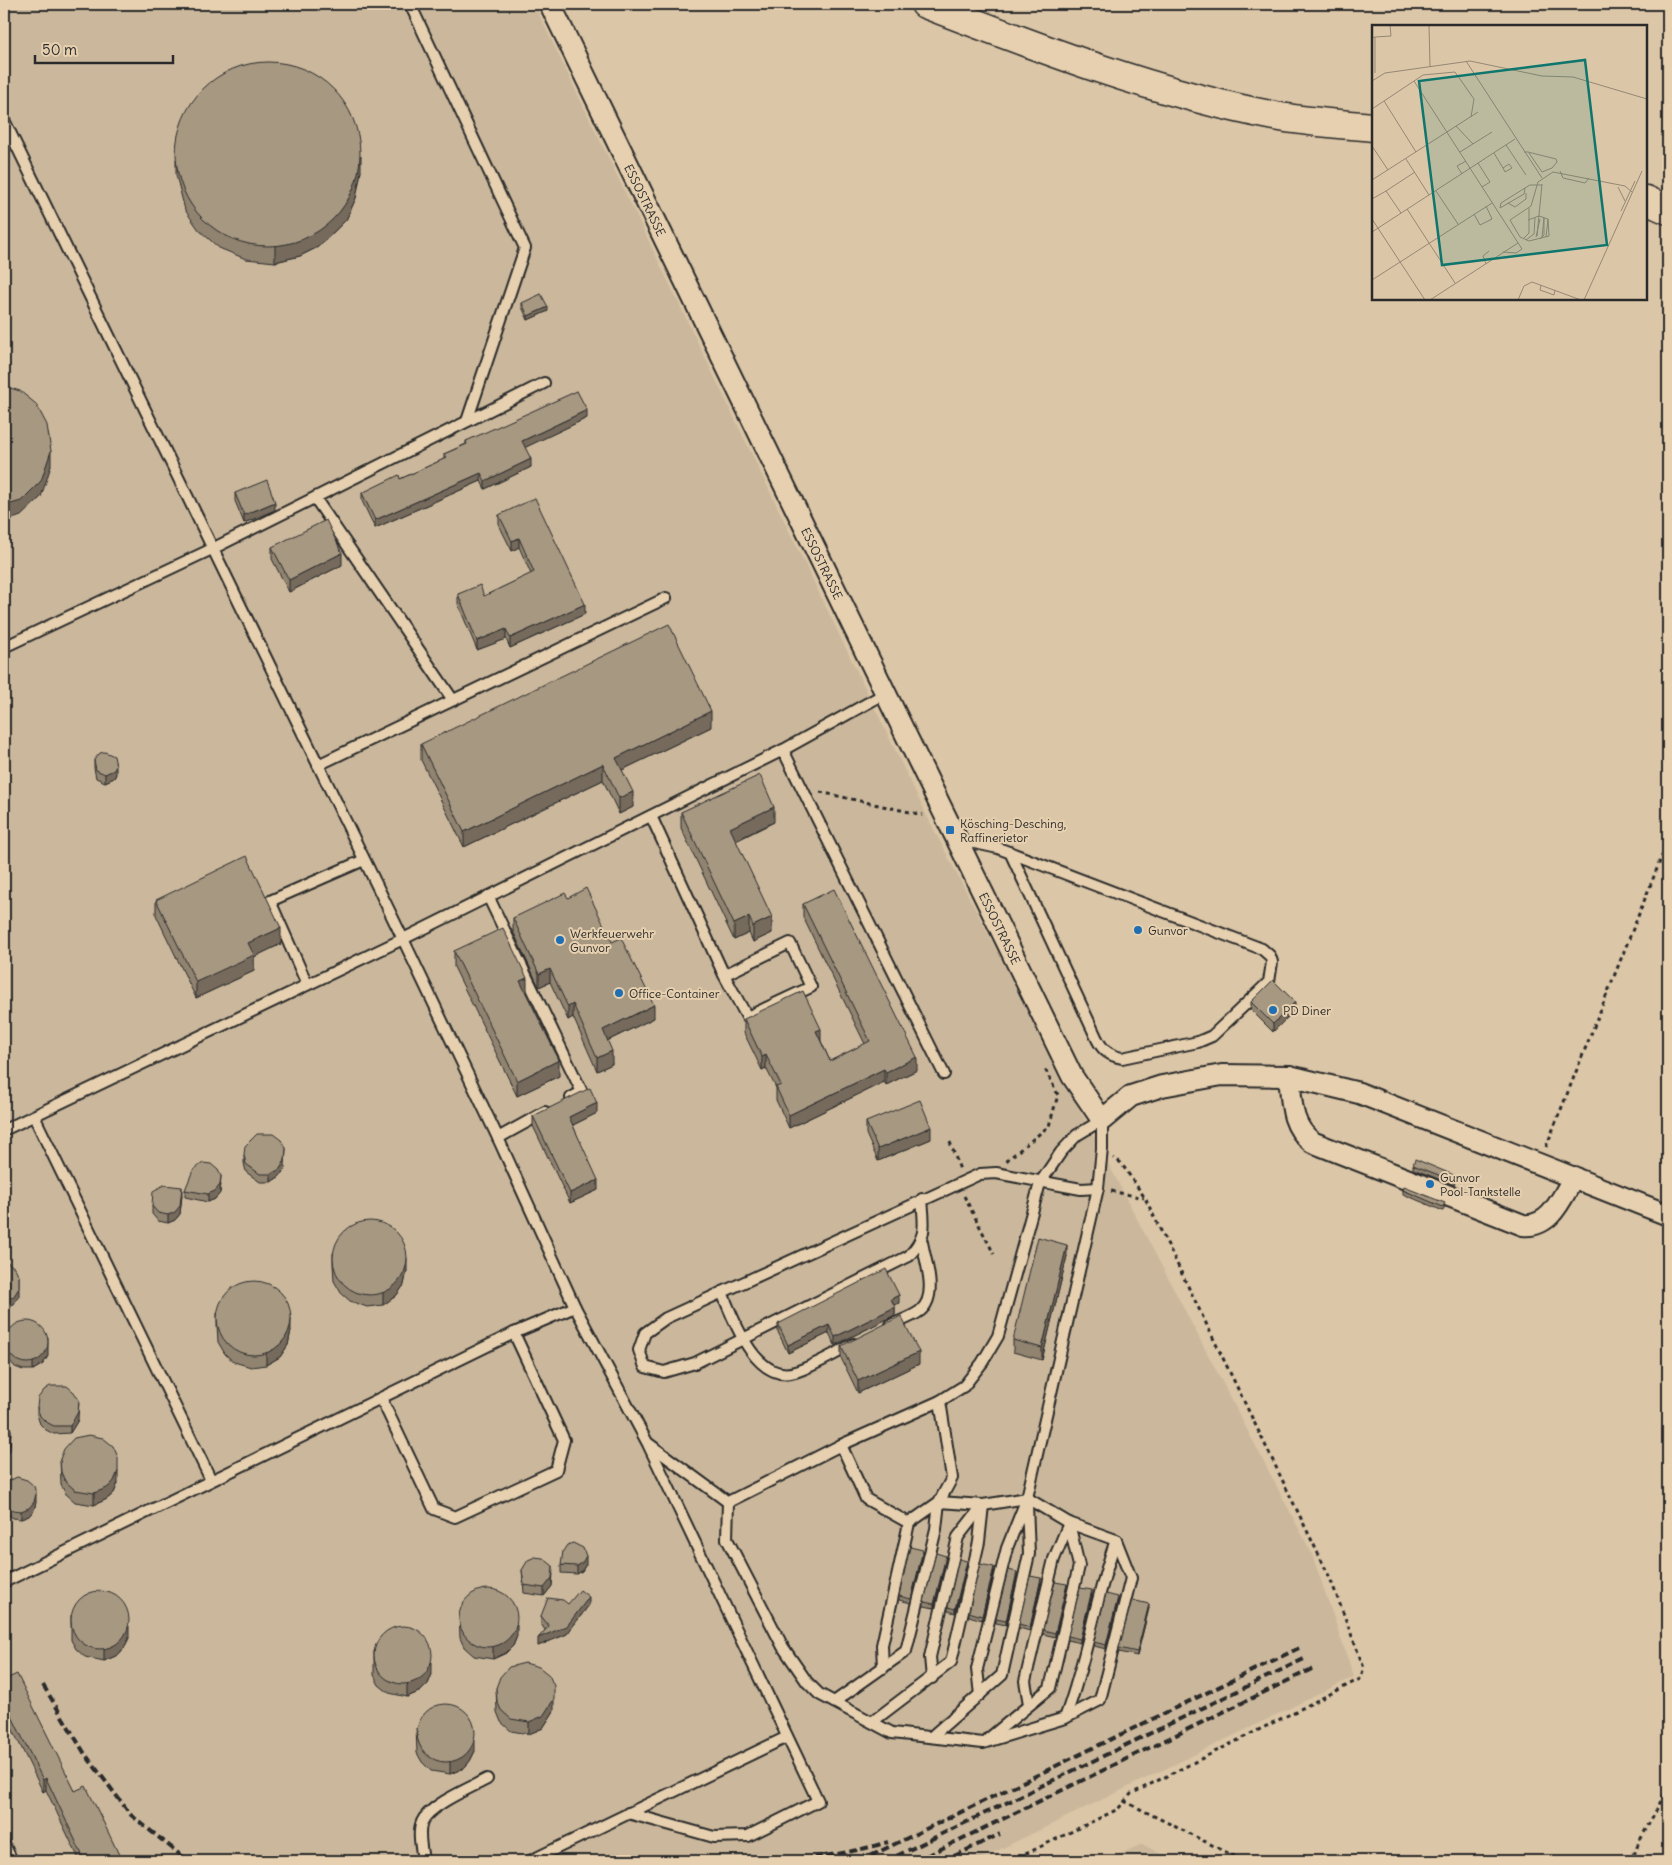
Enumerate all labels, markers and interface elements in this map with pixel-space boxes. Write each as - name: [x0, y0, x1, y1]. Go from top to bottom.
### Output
- inset map: [1372, 25, 1647, 300]
- scale bar: [35, 32, 172, 64]
- text: 50 m: [42, 40, 77, 59]
- street label: ESSOSTRASSE: [622, 161, 669, 239]
- street label: ESSOSTRASSE: [798, 525, 846, 602]
- place label: Kösching-Desching, Raffinerietor: [960, 816, 1066, 845]
- marker: Kösching-Desching, Raffinerietor: [944, 824, 956, 836]
- street label: ESSOSTRASSE: [976, 890, 1024, 967]
- place label: Gunvor: [1148, 923, 1188, 938]
- marker: Gunvor: [1132, 924, 1144, 936]
- place label: Werkfeuerwehr Gunvor: [570, 926, 654, 955]
- marker: Werkfeuerwehr Gunvor: [554, 934, 566, 946]
- place label: Office-Container: [629, 986, 720, 1001]
- marker: Office-Container: [613, 987, 625, 999]
- place label: PD Diner: [1283, 1003, 1331, 1018]
- marker: PD Diner: [1267, 1004, 1279, 1016]
- place label: Gunvor Pool-Tankstelle: [1440, 1170, 1521, 1199]
- marker: Gunvor Pool-Tankstelle: [1424, 1178, 1436, 1190]

